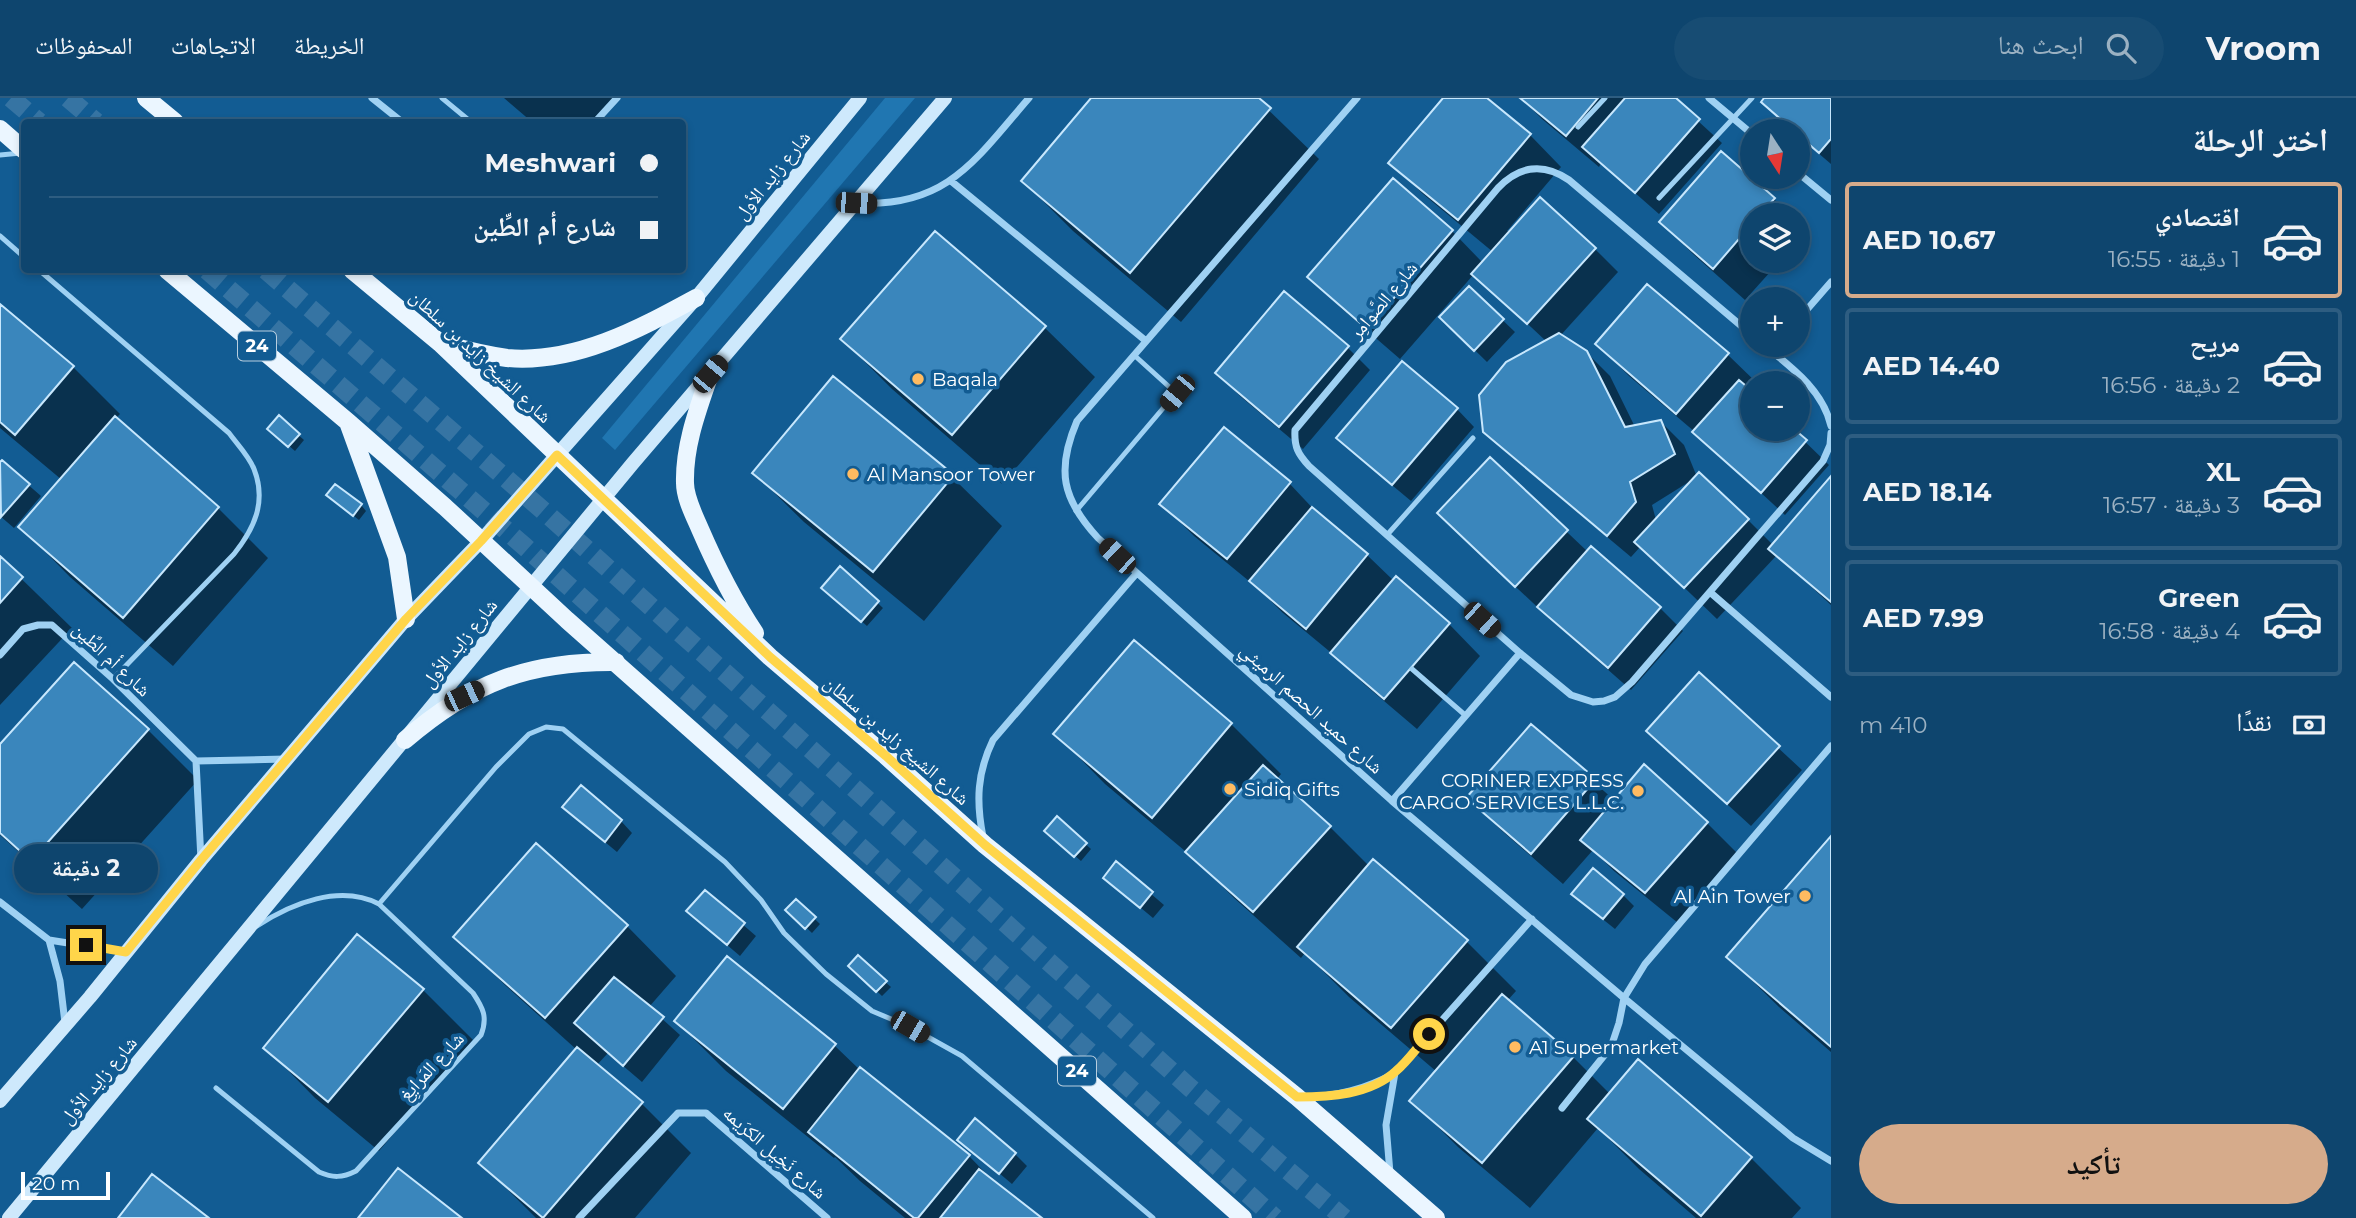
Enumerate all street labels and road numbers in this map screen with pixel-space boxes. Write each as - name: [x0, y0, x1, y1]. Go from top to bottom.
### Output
- street label: شارع زايد الأول: [729, 126, 815, 225]
- street label: شارع الصَّوامِر: [1344, 257, 1423, 345]
- street label: شارع الشيخ زايد بن سلطان: [404, 285, 556, 429]
- road number: 24: [238, 332, 276, 360]
- street label: شارع زايد الأول: [416, 594, 502, 693]
- street label: شارع أم الطِّين: [66, 617, 155, 703]
- street label: شارع حميد الحصم الرميثي: [1233, 638, 1388, 781]
- street label: شارع الشيخ زايد بن سلطان: [818, 671, 974, 811]
- street label: شارع المَرايِغ: [394, 1027, 471, 1107]
- street label: شارع زايد الأول: [55, 1032, 142, 1129]
- road number: 24: [1058, 1056, 1096, 1086]
- street label: شارع نَخِيل الكرَيمه: [718, 1101, 831, 1204]

